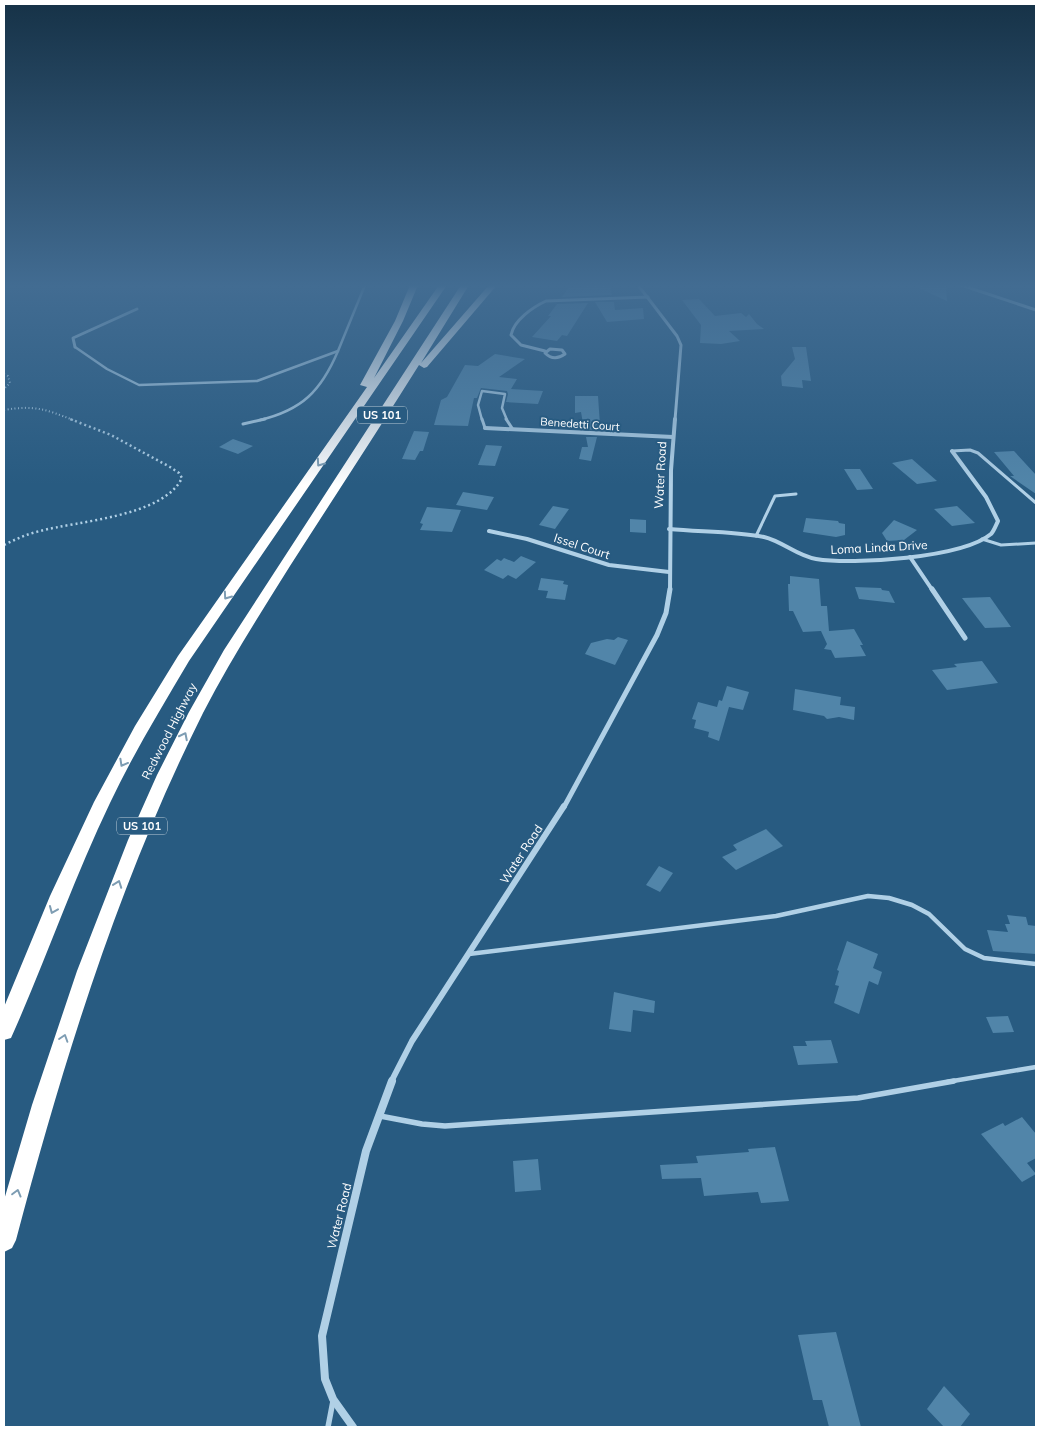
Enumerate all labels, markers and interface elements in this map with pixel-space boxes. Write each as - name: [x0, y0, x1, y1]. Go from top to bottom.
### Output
- road number: US 101: [357, 406, 407, 424]
- street label: Benedetti Court: [540, 414, 620, 434]
- street label: Water Road: [651, 441, 669, 509]
- one-way arrow: [317, 457, 326, 466]
- street label: Issel Court: [552, 530, 612, 562]
- street label: Loma Linda Drive: [830, 537, 928, 557]
- one-way arrow: [224, 590, 233, 599]
- street label: Redwood Highway: [138, 680, 200, 782]
- one-way arrow: [178, 732, 188, 741]
- one-way arrow: [119, 758, 129, 767]
- road number: US 101: [117, 818, 167, 834]
- street label: Water Road: [496, 822, 546, 886]
- one-way arrow: [112, 881, 122, 889]
- one-way arrow: [48, 905, 59, 914]
- one-way arrow: [58, 1034, 68, 1042]
- street label: Water Road: [324, 1181, 354, 1251]
- one-way arrow: [11, 1190, 21, 1198]

